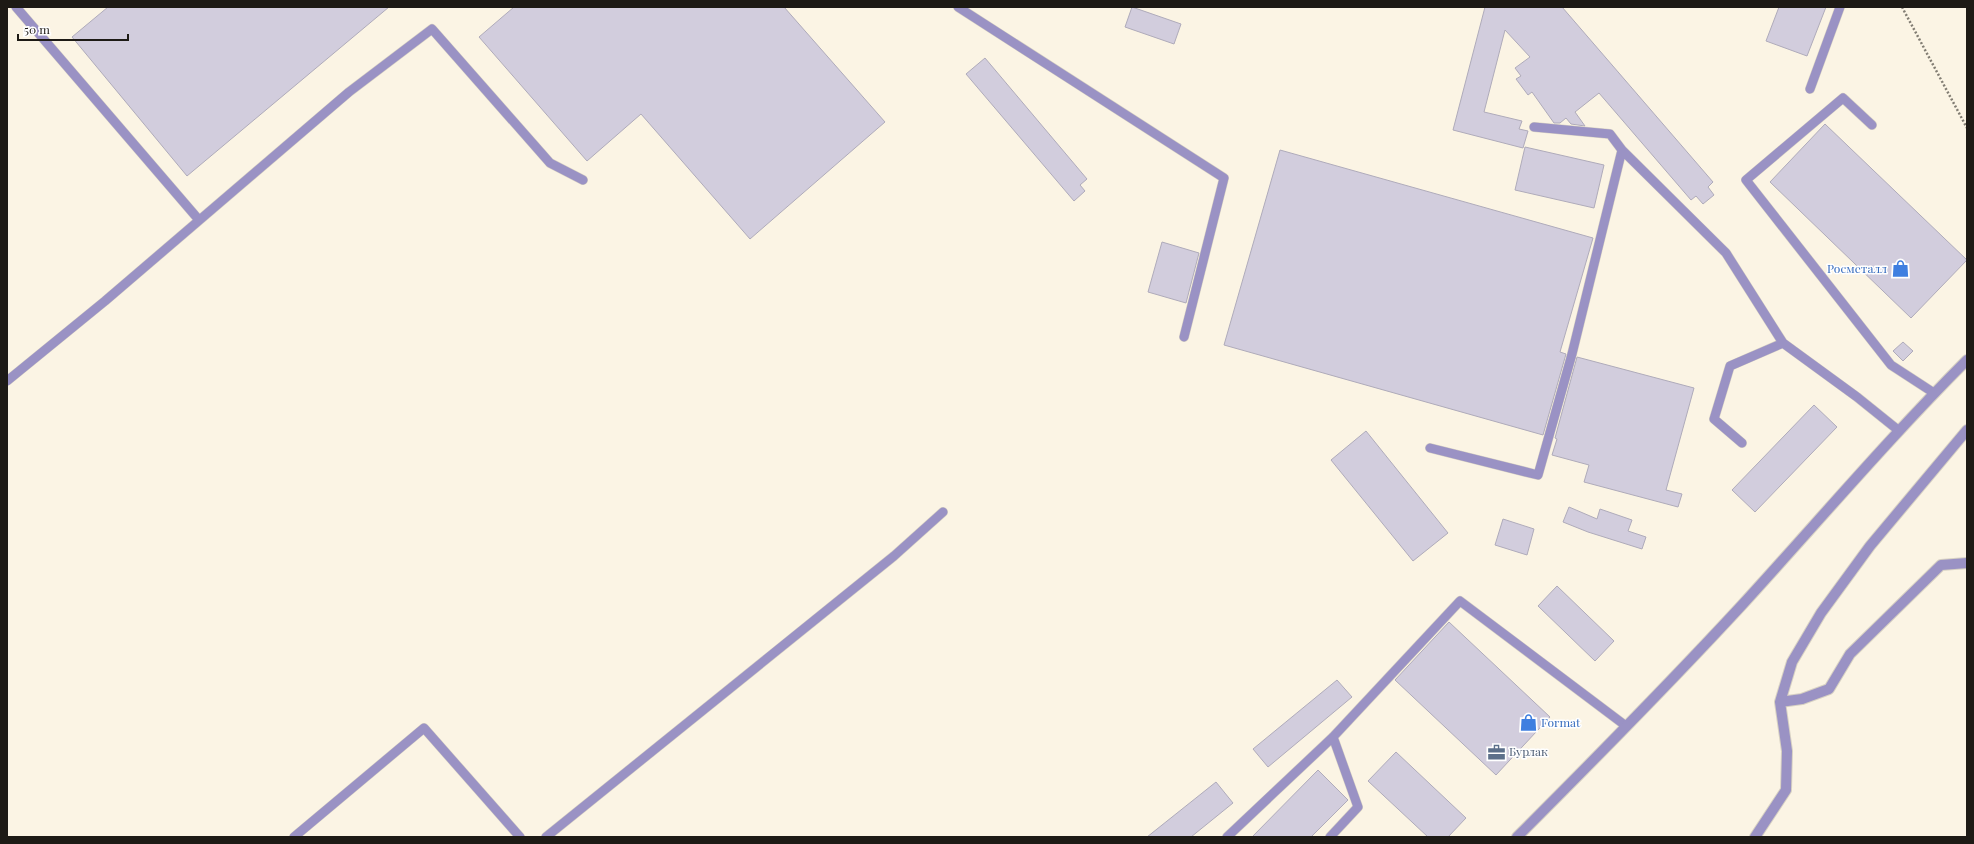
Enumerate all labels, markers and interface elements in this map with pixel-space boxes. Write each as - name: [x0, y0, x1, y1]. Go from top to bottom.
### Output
- scale bar: [18, 16, 128, 42]
- text: 50 m: [24, 21, 50, 37]
- shop icon: Росметалл: [1890, 259, 1910, 279]
- place label: Росметалл: [1827, 260, 1887, 276]
- shop icon: Format: [1518, 713, 1538, 733]
- place label: Format: [1541, 714, 1581, 730]
- office icon: Бурлак: [1486, 742, 1506, 762]
- place label: Бурлак: [1509, 743, 1548, 759]

